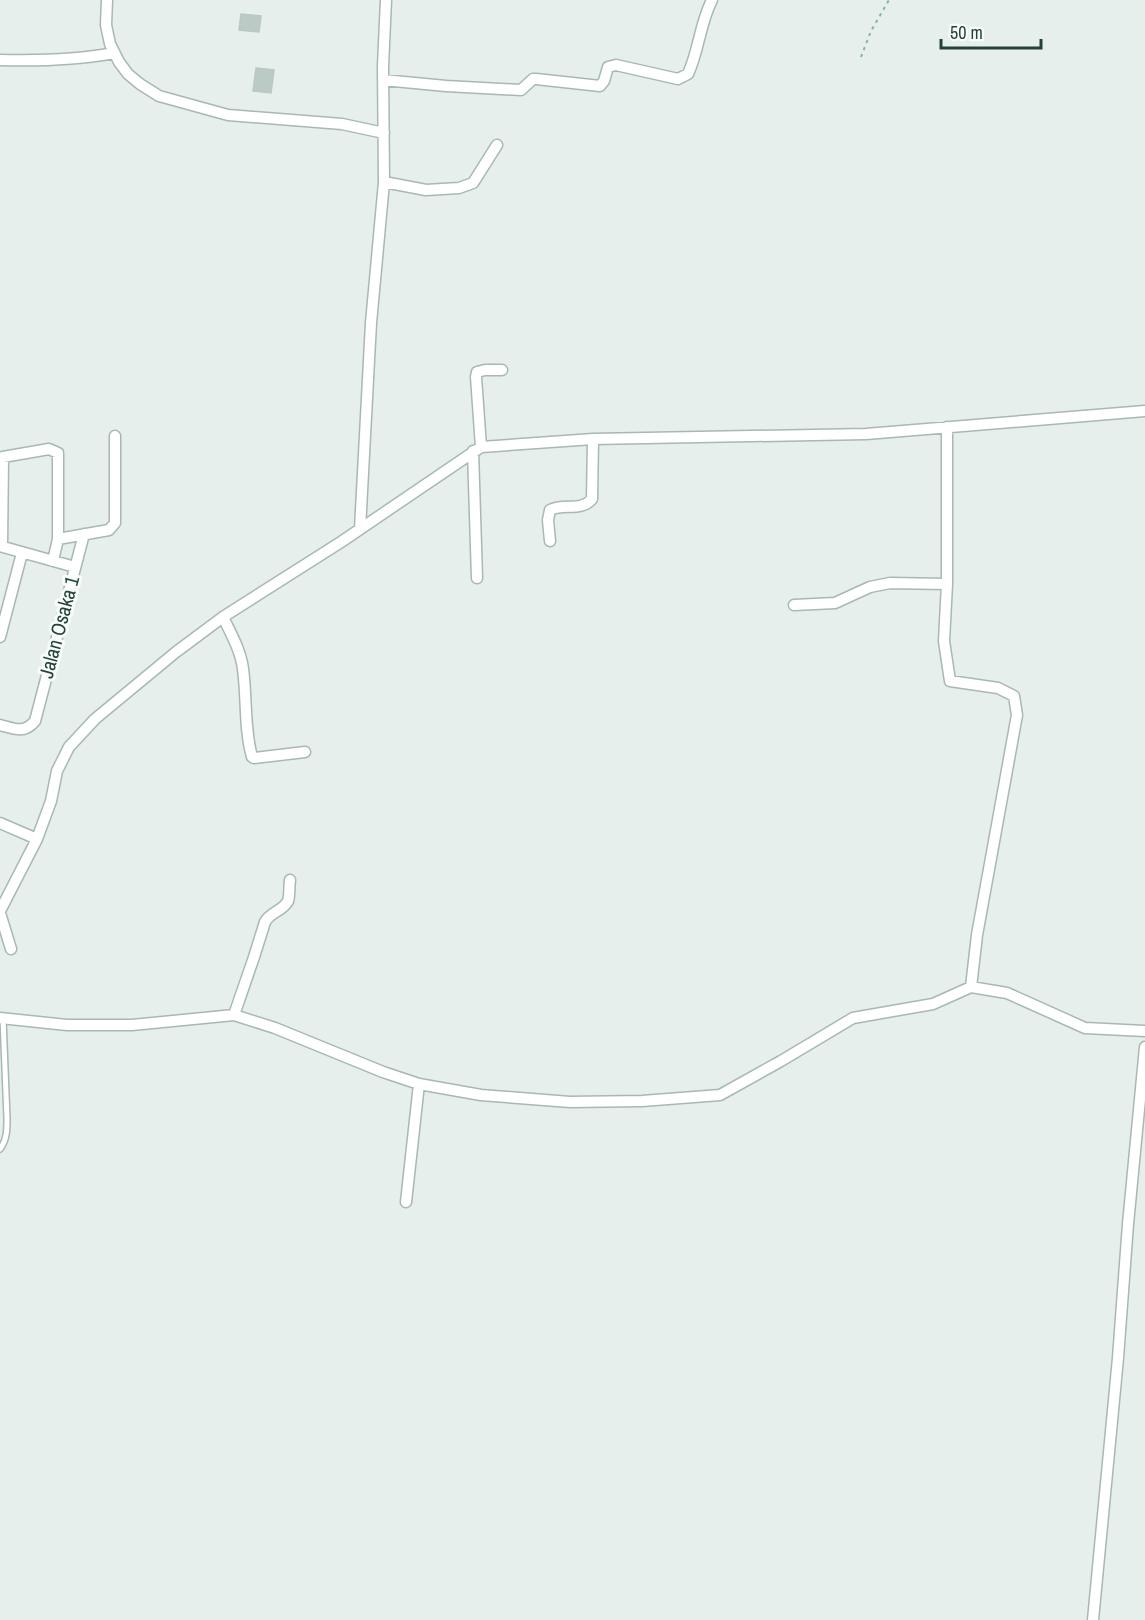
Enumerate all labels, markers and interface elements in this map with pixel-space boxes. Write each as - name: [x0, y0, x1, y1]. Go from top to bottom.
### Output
- scale bar: [941, 12, 1042, 50]
- text: 50 m: [950, 20, 983, 45]
- street label: Jalan Osaka 1: [32, 573, 85, 681]

